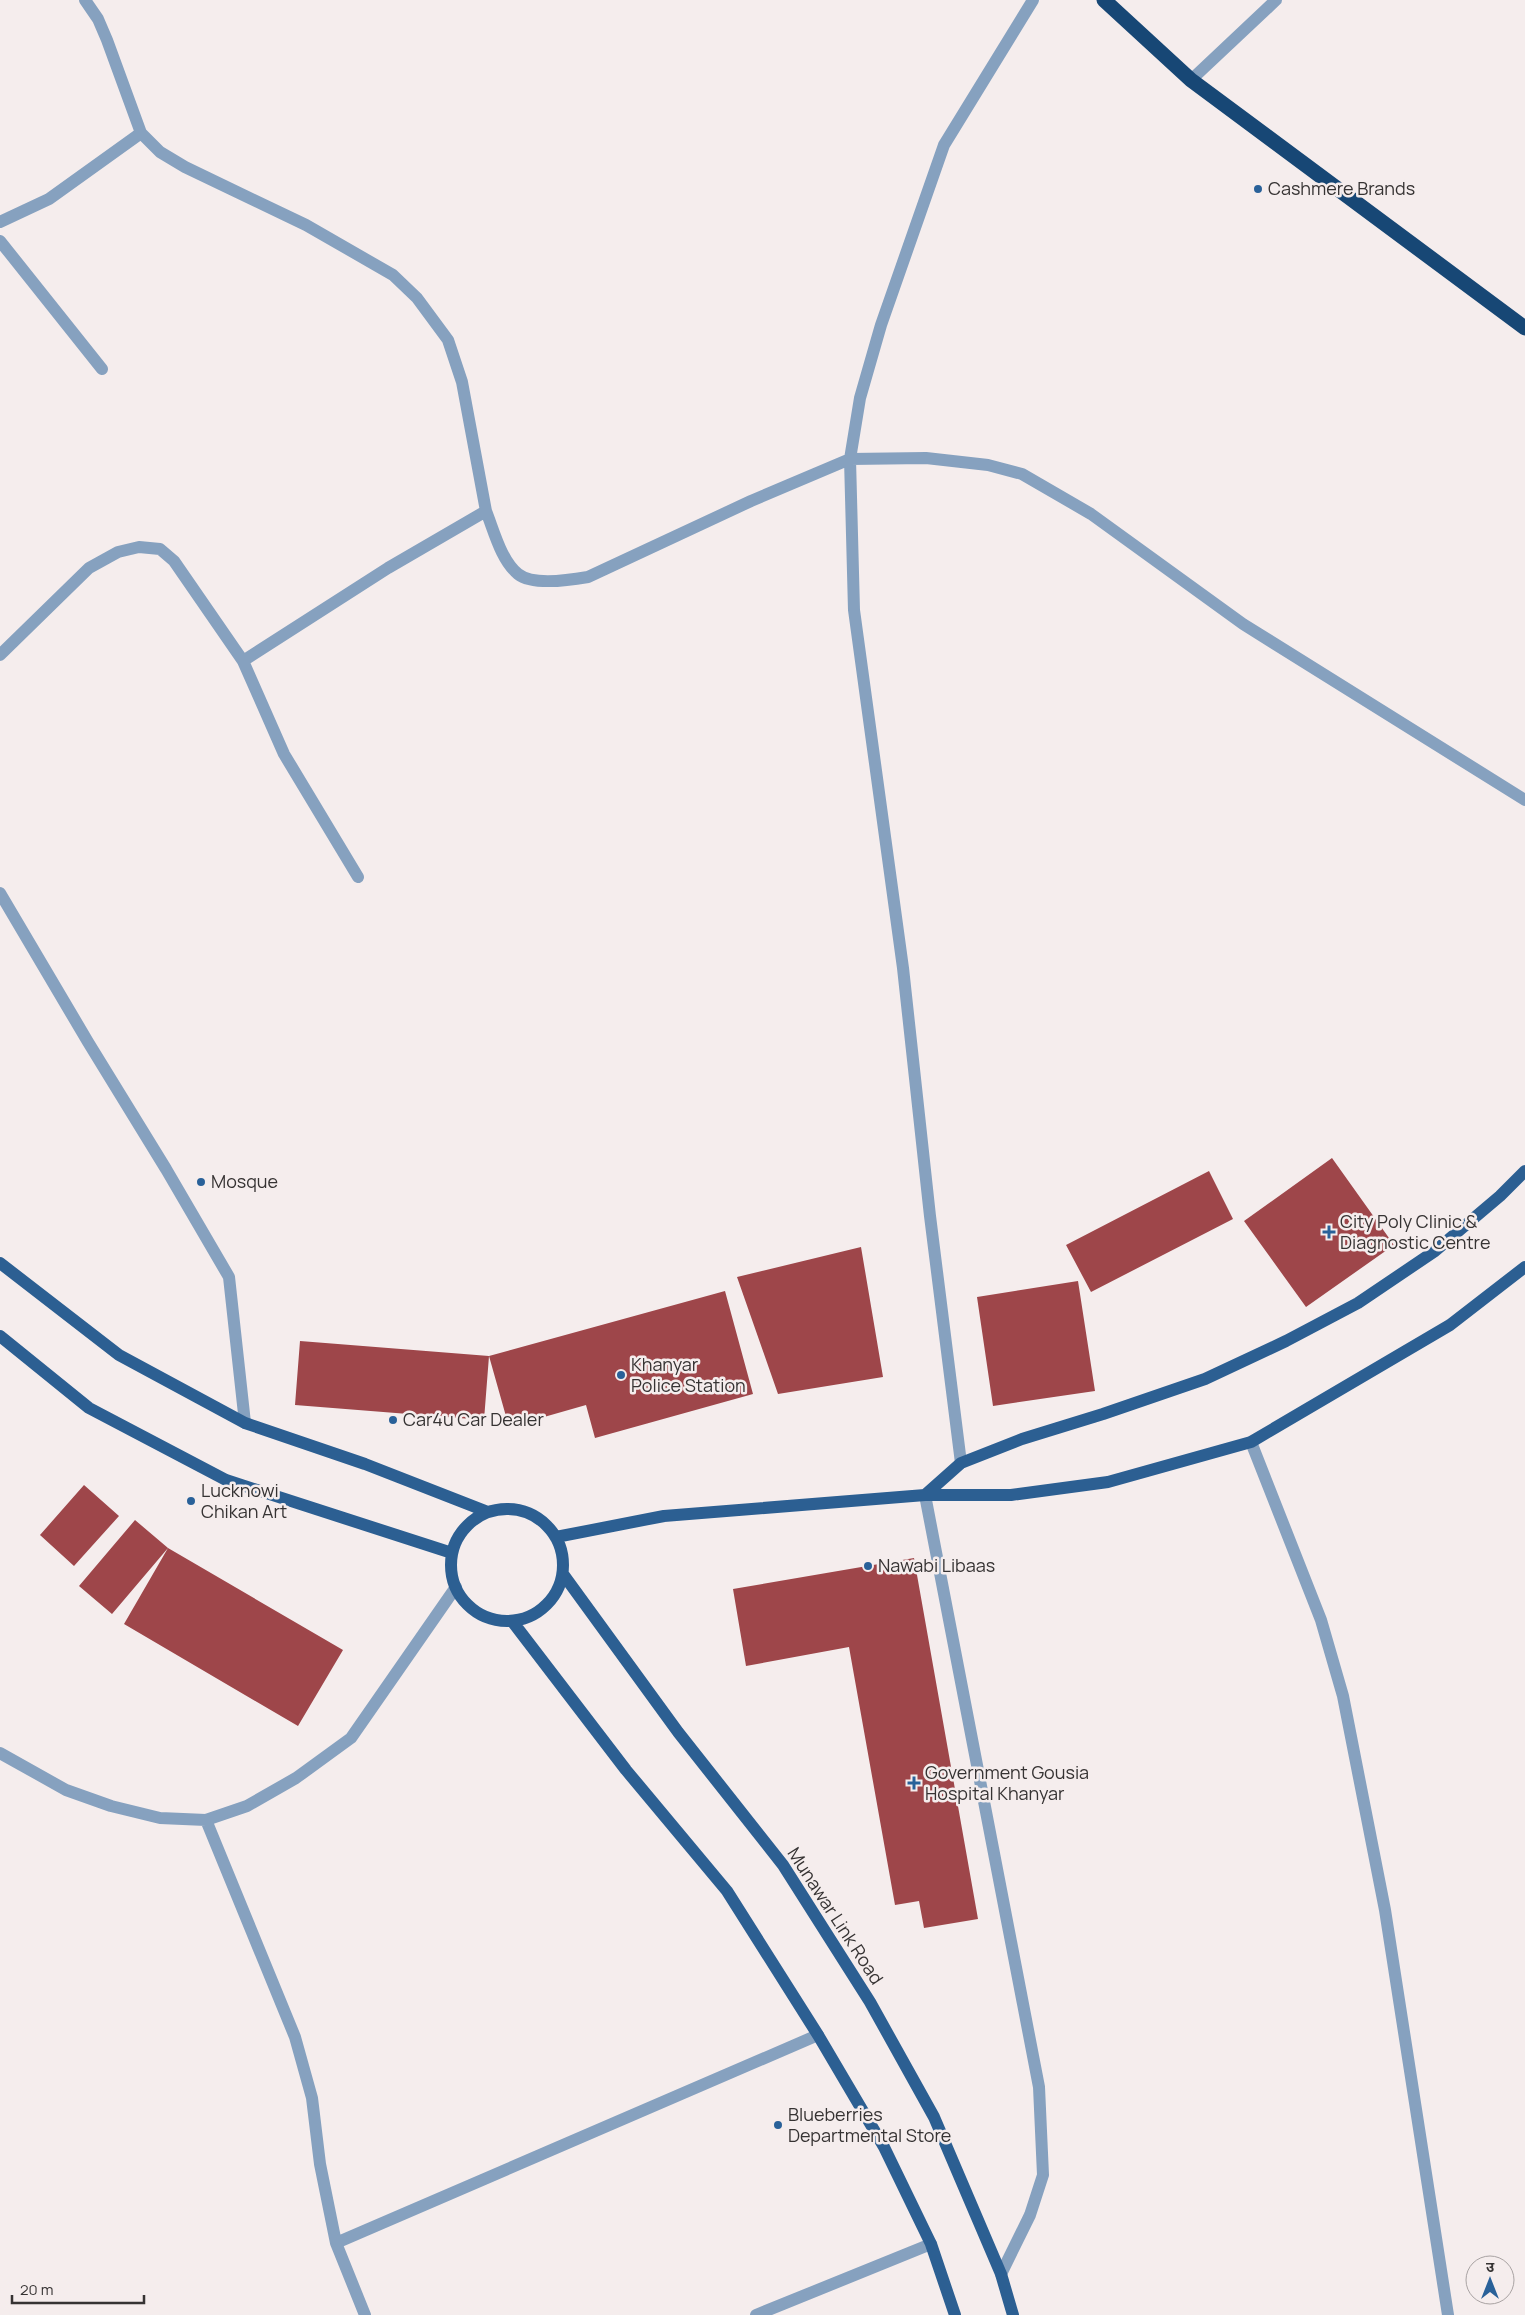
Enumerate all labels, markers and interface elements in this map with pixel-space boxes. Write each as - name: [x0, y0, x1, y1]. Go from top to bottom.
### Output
- place label: Cashmere Brands: [1268, 176, 1415, 200]
- marker: Cashmere Brands: [1252, 183, 1264, 195]
- place label: Mosque: [211, 1169, 278, 1193]
- marker: Mosque: [195, 1176, 207, 1188]
- place label: City Poly Clinic & Diagnostic Centre: [1340, 1209, 1490, 1254]
- marker: City Poly Clinic & Diagnostic Centre: [1322, 1225, 1336, 1239]
- place label: Khanyar Police Station: [631, 1352, 746, 1397]
- marker: Khanyar Police Station: [615, 1369, 627, 1381]
- place label: Car4u Car Dealer: [403, 1407, 544, 1431]
- marker: Car4u Car Dealer: [387, 1414, 399, 1426]
- place label: Lucknowi Chikan Art: [201, 1478, 287, 1523]
- marker: Lucknowi Chikan Art: [185, 1495, 197, 1507]
- place label: Nawabi Libaas: [878, 1553, 995, 1577]
- marker: Nawabi Libaas: [862, 1560, 874, 1572]
- place label: Government Gousia Hospital Khanyar: [925, 1760, 1089, 1805]
- marker: Government Gousia Hospital Khanyar: [907, 1776, 921, 1790]
- street label: Munawar Link Road: [783, 1842, 889, 1989]
- place label: Blueberries Departmental Store: [788, 2102, 951, 2147]
- marker: Blueberries Departmental Store: [772, 2119, 784, 2131]
- north arrow: [1465, 2255, 1515, 2305]
- text: उ: [1486, 2257, 1495, 2276]
- scale bar: [12, 2272, 145, 2304]
- text: 20 m: [20, 2279, 53, 2300]

